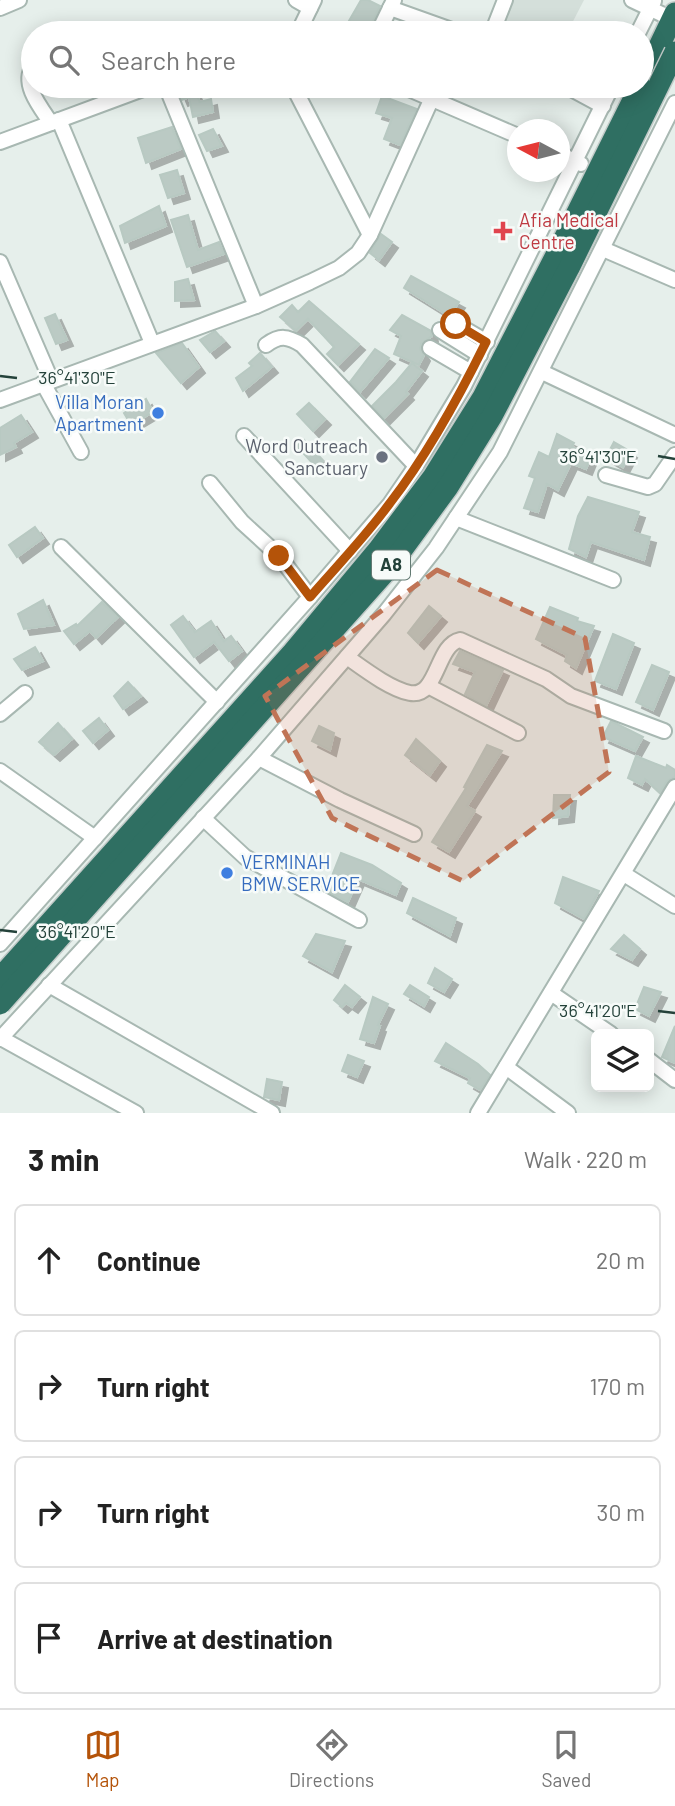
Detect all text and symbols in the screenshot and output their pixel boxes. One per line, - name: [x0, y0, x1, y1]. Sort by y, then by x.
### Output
- search box: [21, 21, 654, 98]
- icon: search: [45, 41, 83, 79]
- text: Search here: [101, 44, 236, 75]
- north arrow: [507, 119, 570, 182]
- place label: Afia Medical Centre: [519, 208, 619, 253]
- marker: Afia Medical Centre: [493, 221, 513, 241]
- route start: [440, 308, 471, 339]
- text: 36°41'30"E: [38, 366, 116, 388]
- place label: Villa Moran Apartment: [55, 390, 144, 435]
- marker: Villa Moran Apartment: [150, 405, 166, 421]
- place label: Word Outreach Sanctuary: [245, 434, 368, 479]
- text: 36°41'30"E: [559, 445, 637, 467]
- marker: Word Outreach Sanctuary: [374, 449, 390, 465]
- route end: [263, 540, 294, 571]
- road number: A8: [372, 550, 410, 580]
- place label: VERMINAH BMW SERVICE: [241, 850, 360, 895]
- marker: VERMINAH BMW SERVICE: [219, 865, 235, 881]
- text: 36°41'20"E: [38, 920, 116, 942]
- text: 36°41'20"E: [559, 999, 637, 1021]
- map controls: [591, 1029, 654, 1092]
- button: layers: [591, 1029, 654, 1092]
- text: 3 min: [28, 1141, 99, 1177]
- text: Walk · 220 m: [524, 1145, 647, 1173]
- icon: ahead: [30, 1241, 68, 1279]
- text: Continue: [97, 1245, 201, 1276]
- text: 20 m: [596, 1246, 645, 1274]
- icon: right: [30, 1367, 68, 1405]
- text: Turn right: [97, 1371, 210, 1402]
- text: 170 m: [589, 1372, 645, 1400]
- icon: right: [30, 1493, 68, 1531]
- text: Turn right: [97, 1497, 210, 1528]
- text: 30 m: [597, 1498, 645, 1526]
- icon: arrive: [30, 1619, 68, 1657]
- text: Arrive at destination: [97, 1623, 333, 1654]
- tab: Map: [84, 1726, 122, 1791]
- tab: Directions: [289, 1726, 374, 1791]
- tab: Saved: [541, 1726, 591, 1791]

